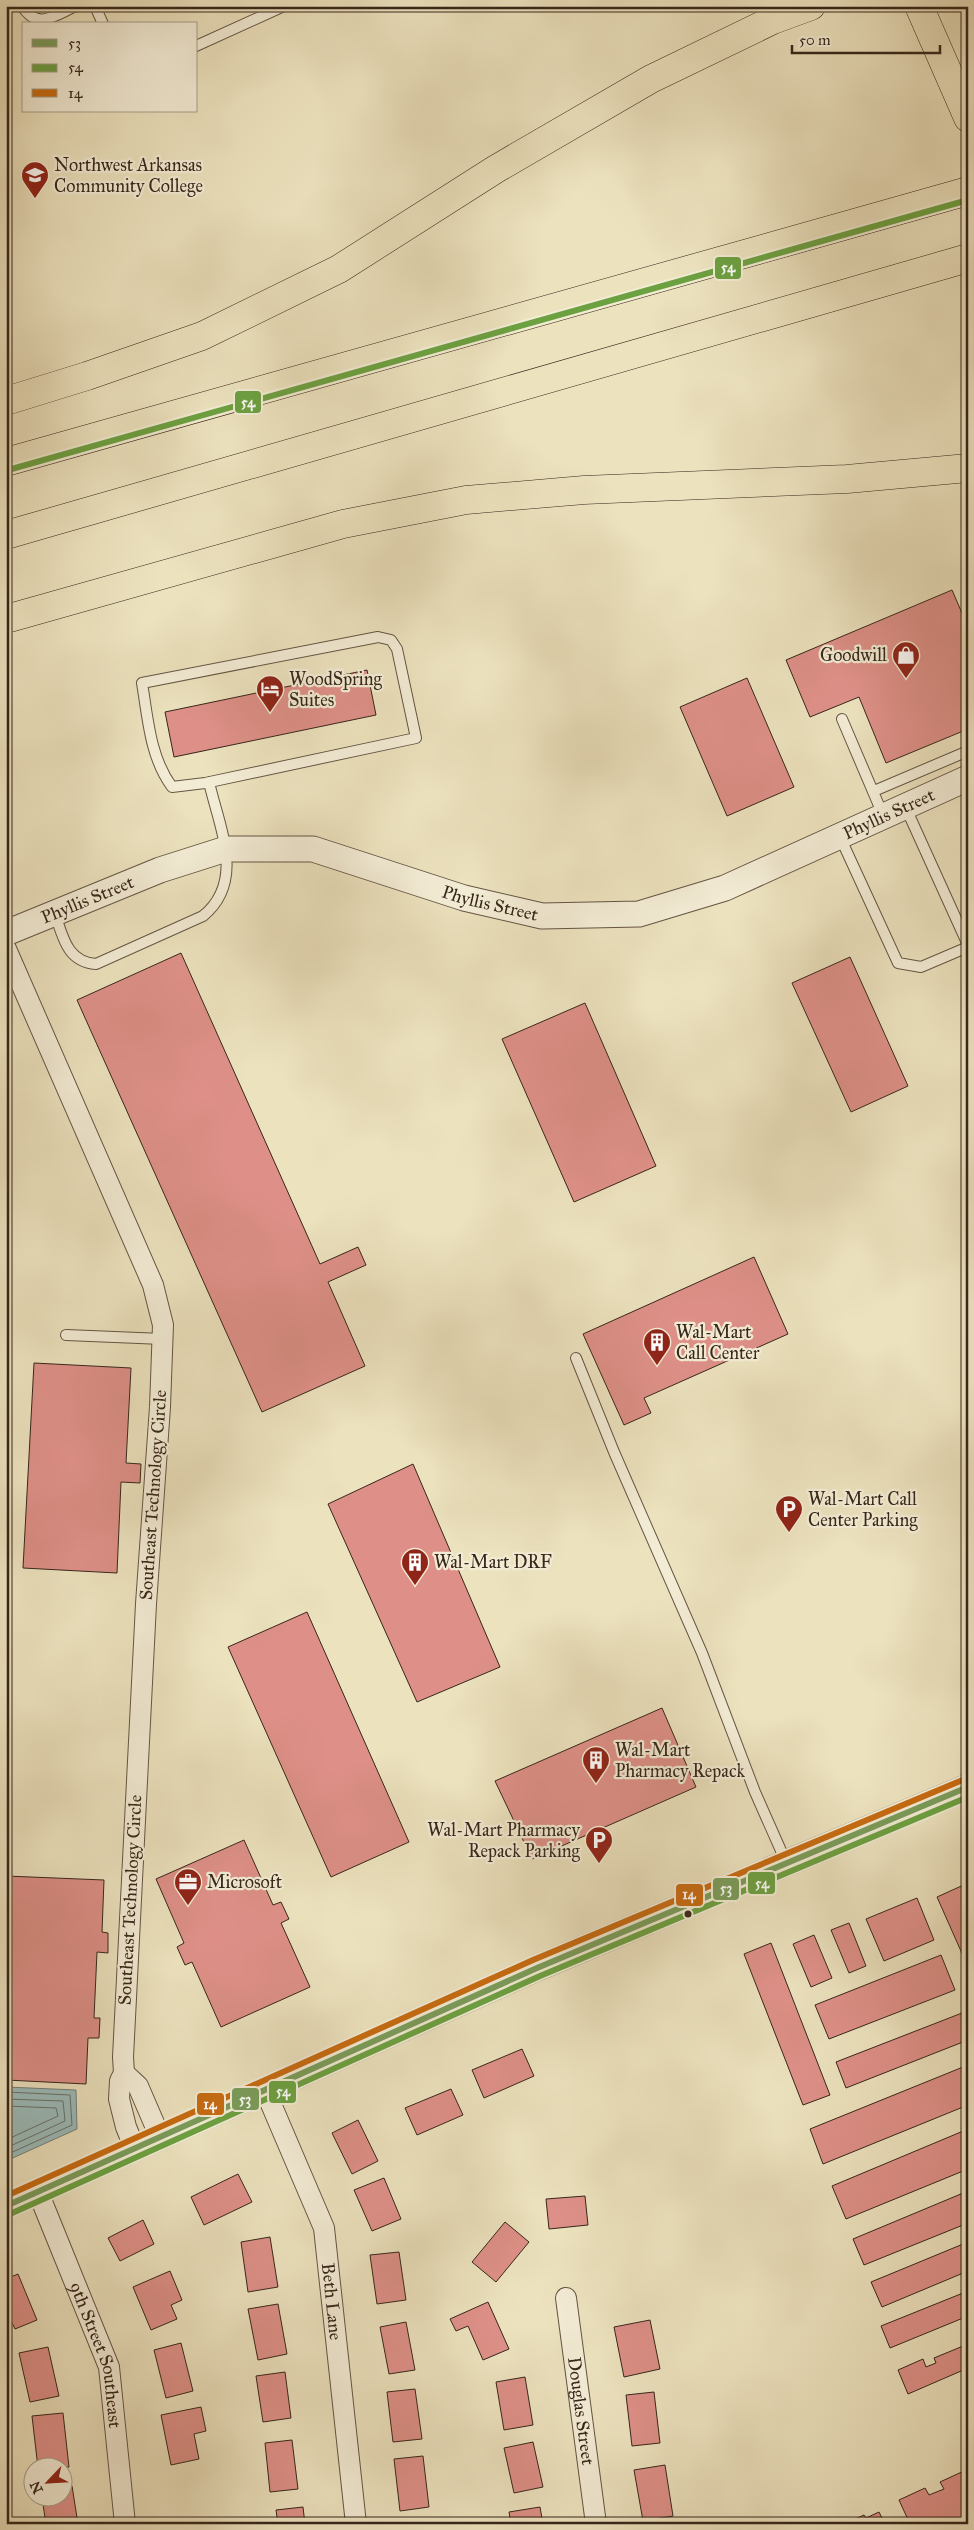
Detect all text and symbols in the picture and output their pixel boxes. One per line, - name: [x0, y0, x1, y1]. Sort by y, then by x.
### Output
- legend: [22, 22, 198, 112]
- scale bar: [792, 22, 939, 54]
- text: 50 m: [799, 31, 831, 49]
- text: 53: [68, 34, 81, 52]
- text: 54: [68, 58, 84, 76]
- text: 14: [68, 84, 83, 102]
- place label: Northwest Arkansas Community College: [54, 154, 203, 198]
- school or university icon: Northwest Arkansas Community College: [20, 160, 50, 199]
- line badge: 54: [714, 256, 742, 280]
- text: 54: [721, 259, 736, 277]
- line badge: 54: [234, 390, 262, 414]
- text: 54: [241, 394, 256, 412]
- shop icon: Goodwill: [891, 640, 921, 679]
- place label: Goodwill: [820, 644, 887, 666]
- place label: WoodSpring Suites: [289, 668, 383, 711]
- hotel icon: WoodSpring Suites: [255, 674, 285, 713]
- street label: Phyllis Street: [839, 783, 939, 844]
- street label: Phyllis Street: [38, 871, 138, 928]
- street label: Phyllis Street: [439, 881, 541, 926]
- place label: Wal-Mart Call Center: [676, 1321, 760, 1364]
- building icon: Wal-Mart Call Center: [642, 1327, 672, 1366]
- street label: Southeast Technology Circle: [135, 1389, 172, 1601]
- place label: Wal-Mart Call Center Parking: [808, 1488, 918, 1532]
- parking icon: Wal-Mart Call Center Parking: [774, 1494, 804, 1533]
- building icon: Wal-Mart DRF: [400, 1547, 430, 1586]
- place label: Wal-Mart DRF: [434, 1551, 552, 1573]
- place label: Wal-Mart Pharmacy Repack: [615, 1739, 746, 1782]
- building icon: Wal-Mart Pharmacy Repack: [581, 1745, 611, 1784]
- street label: Southeast Technology Circle: [114, 1794, 147, 2006]
- place label: Wal-Mart Pharmacy Repack Parking: [427, 1819, 581, 1863]
- parking icon: Wal-Mart Pharmacy Repack Parking: [584, 1825, 614, 1864]
- office icon: Microsoft: [173, 1867, 203, 1906]
- place label: Microsoft: [207, 1871, 283, 1893]
- line badge: 54: [747, 1871, 776, 1895]
- text: 54: [755, 1875, 770, 1893]
- line badge: 53: [712, 1877, 740, 1901]
- text: 53: [720, 1880, 732, 1898]
- line badge: 14: [675, 1883, 704, 1907]
- text: 14: [682, 1886, 697, 1904]
- unlabelled marker: [683, 1909, 693, 1919]
- line badge: 54: [268, 2080, 297, 2104]
- text: 54: [276, 2083, 291, 2101]
- line badge: 53: [231, 2087, 260, 2111]
- text: 53: [239, 2091, 251, 2109]
- line badge: 14: [196, 2092, 225, 2116]
- text: 14: [203, 2096, 218, 2114]
- street label: Beth Lane: [317, 2262, 347, 2341]
- street label: 9th Street Southeast: [65, 2279, 126, 2430]
- street label: Douglas Street: [563, 2355, 599, 2467]
- north arrow: [22, 2458, 72, 2508]
- text: N: [26, 2478, 47, 2496]

